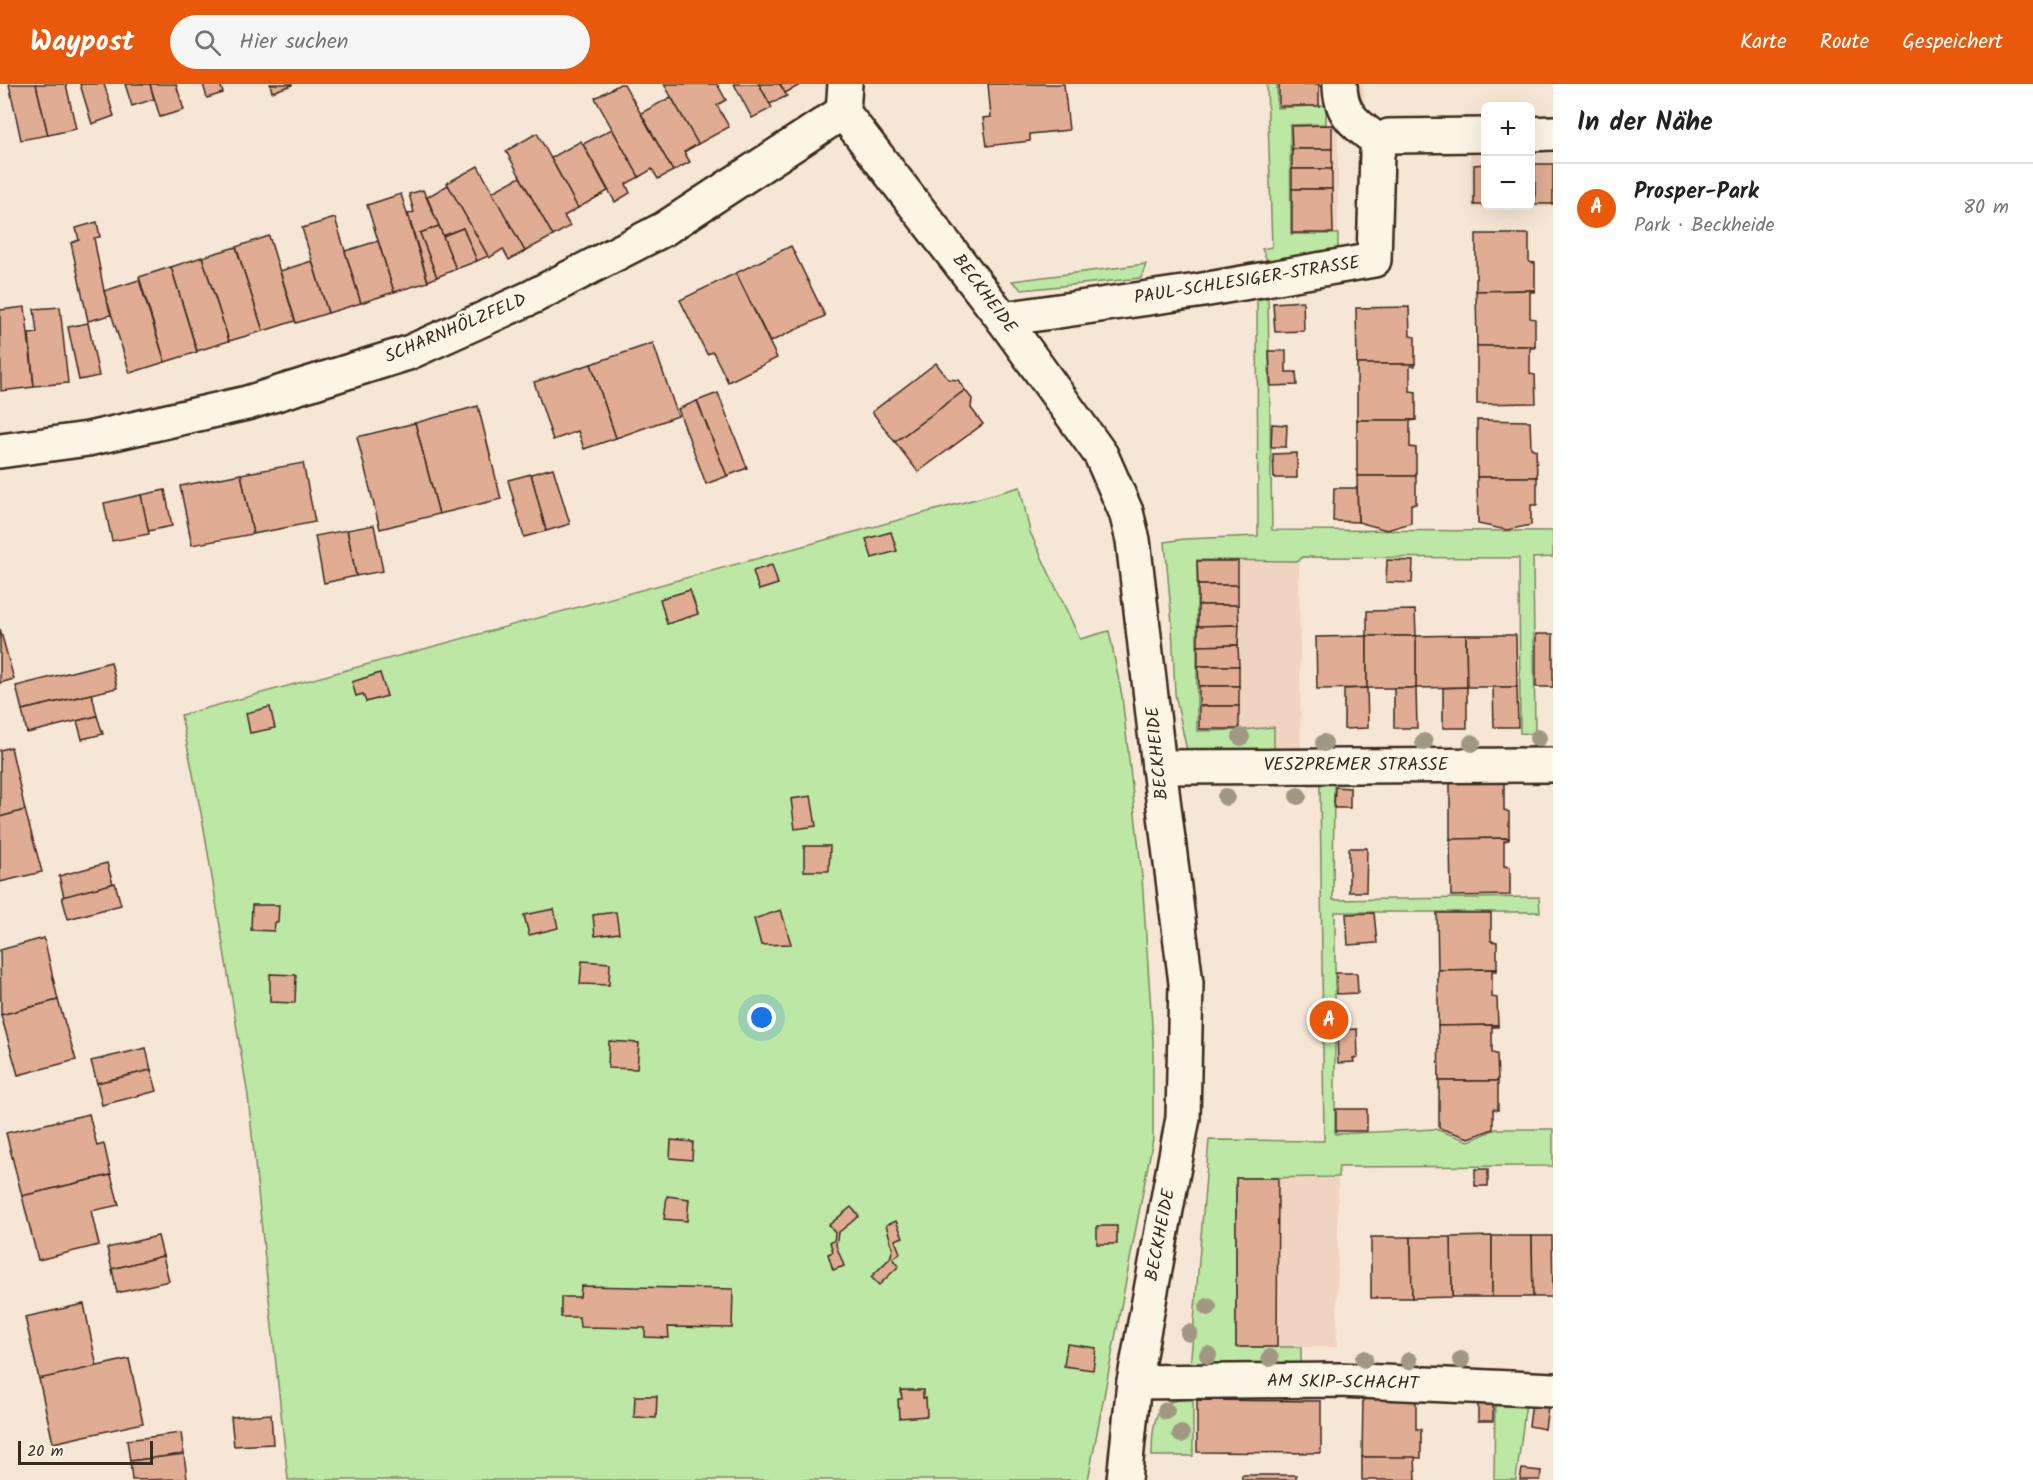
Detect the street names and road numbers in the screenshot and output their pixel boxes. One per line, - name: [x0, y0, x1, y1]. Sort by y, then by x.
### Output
- street label: BECKHEIDE: [944, 248, 1024, 341]
- street label: PAUL-SCHLESIGER-STRASSE: [1132, 249, 1362, 313]
- street label: SCHARNHÖLZFELD: [381, 286, 532, 372]
- street label: BECKHEIDE: [1139, 704, 1177, 801]
- street label: VESZPREMER STRASSE: [1264, 751, 1449, 780]
- street label: BECKHEIDE: [1138, 1186, 1184, 1284]
- street label: AM SKIP-SCHACHT: [1267, 1367, 1421, 1399]

